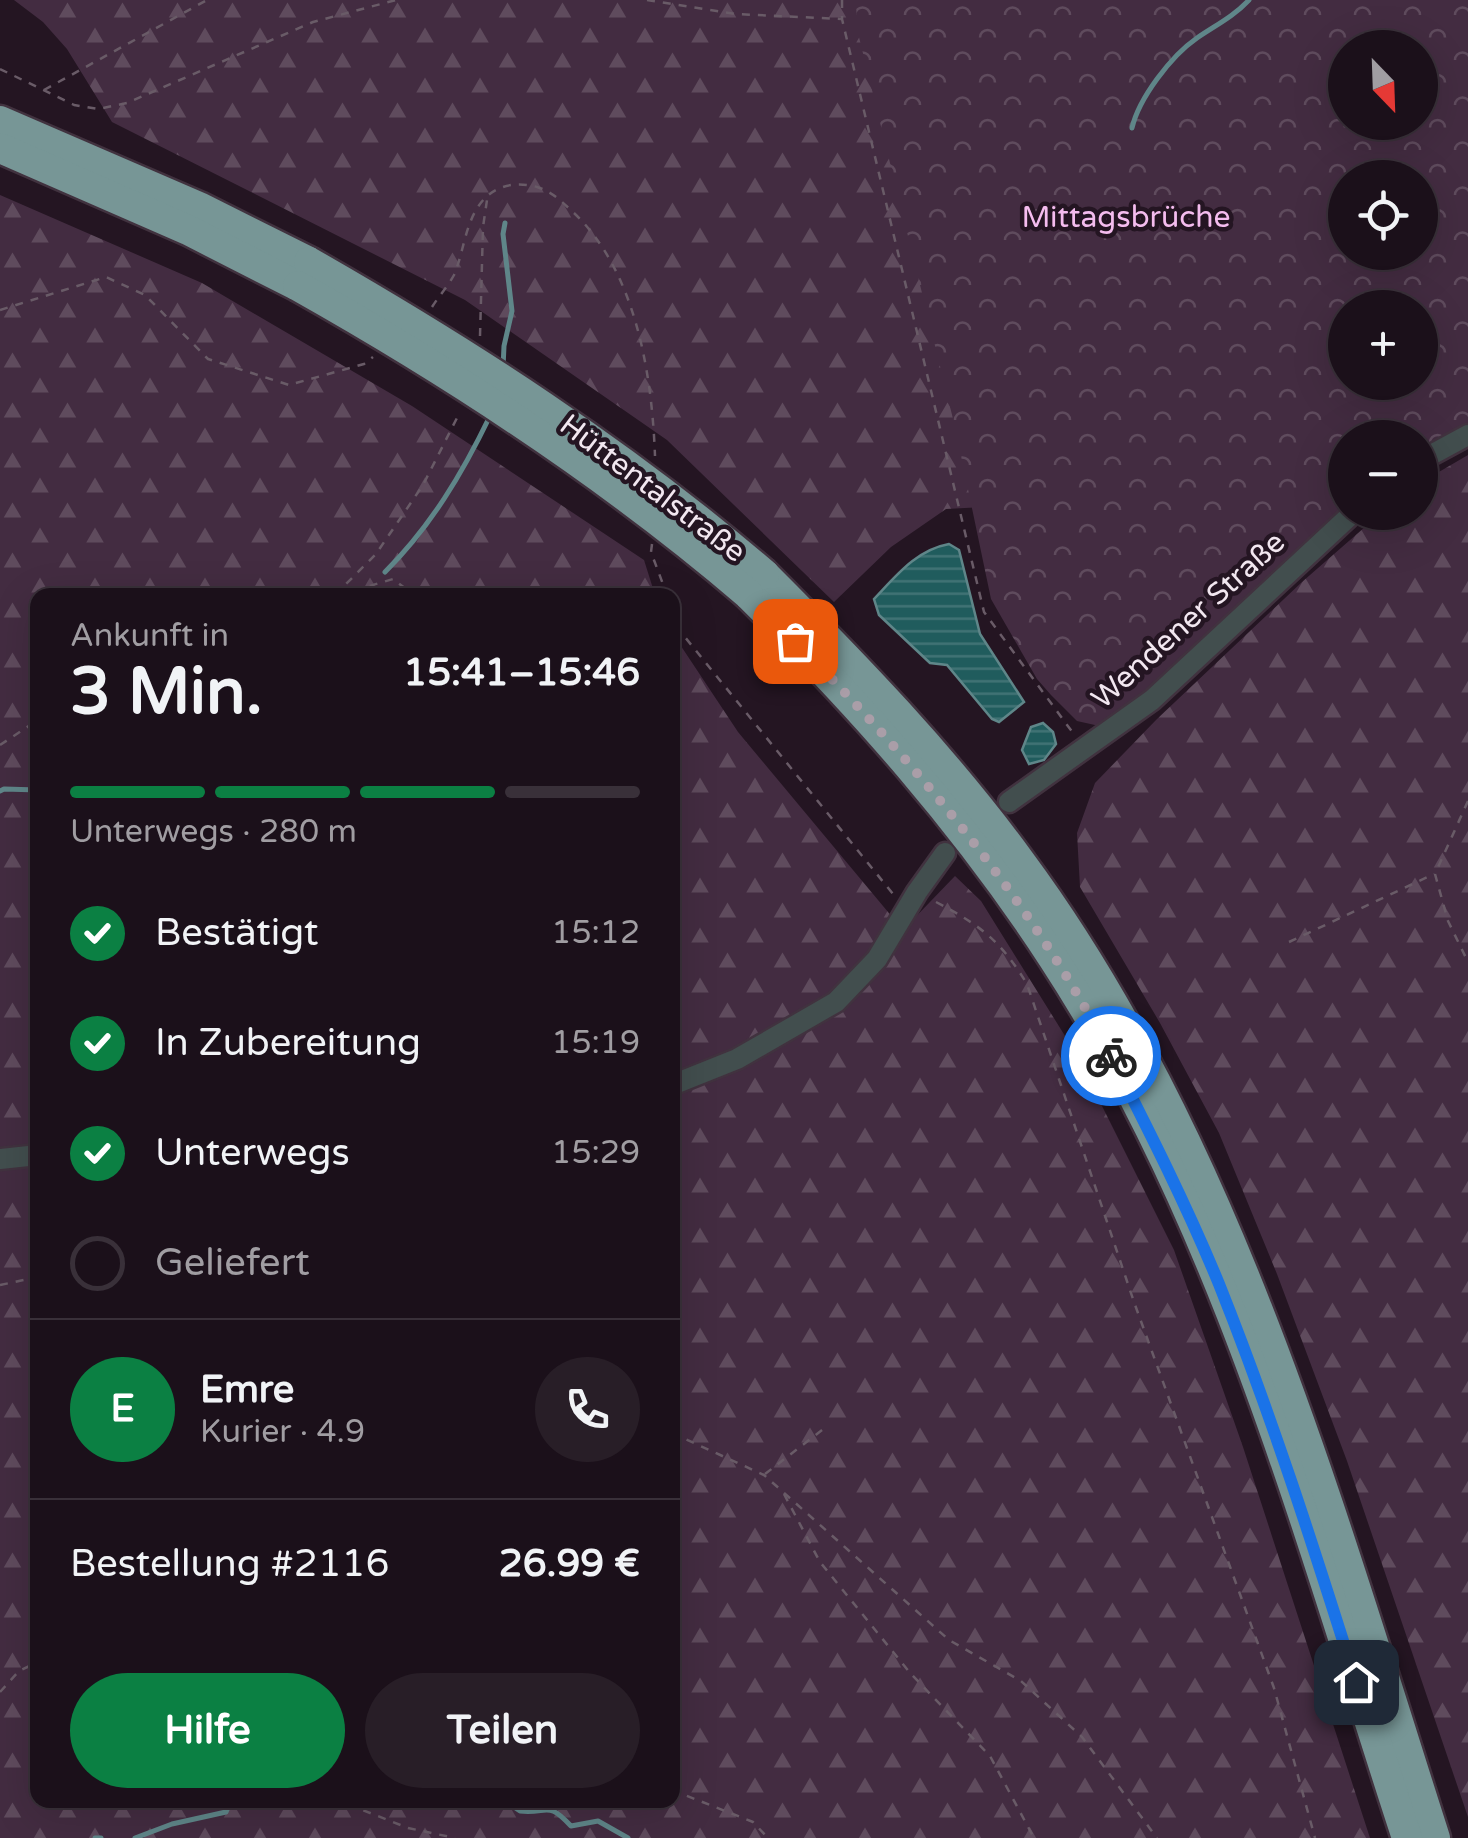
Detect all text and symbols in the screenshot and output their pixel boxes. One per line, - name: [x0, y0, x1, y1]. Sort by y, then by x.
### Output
- north arrow: [1328, 30, 1438, 140]
- map controls: [1328, 30, 1438, 530]
- button: locate: [1328, 160, 1438, 270]
- park label: Mittagsbrüche: [1021, 199, 1231, 236]
- button: +: [1328, 290, 1438, 400]
- street label: Hüttentalstraße: [552, 406, 753, 570]
- button: −: [1328, 420, 1438, 530]
- street label: Wendener Straße: [1084, 524, 1293, 717]
- pin: [753, 599, 838, 684]
- icon: bag: [768, 614, 823, 669]
- text: Ankunft in: [70, 617, 229, 655]
- text: 15:41–15:46: [403, 650, 640, 696]
- text: 3 Min.: [70, 653, 263, 732]
- text: Unterwegs · 280 m: [70, 813, 357, 851]
- icon: check: [70, 906, 125, 961]
- text: Bestätigt: [155, 910, 319, 956]
- text: 15:12: [551, 914, 640, 952]
- courier: [1061, 1006, 1161, 1106]
- icon: check: [70, 1016, 125, 1071]
- text: In Zubereitung: [155, 1020, 421, 1066]
- text: 15:19: [551, 1024, 640, 1062]
- icon: bike: [1084, 1029, 1139, 1084]
- icon: check: [70, 1126, 125, 1181]
- text: Unterwegs: [155, 1130, 350, 1176]
- text: 15:29: [551, 1134, 640, 1172]
- text: Geliefert: [155, 1240, 310, 1286]
- button: phone: [535, 1357, 640, 1462]
- text: Emre: [200, 1367, 294, 1413]
- text: E: [110, 1386, 135, 1432]
- text: Kurier · 4.9: [200, 1413, 365, 1451]
- text: Bestellung #2116: [70, 1541, 389, 1587]
- text: 26.99 €: [499, 1541, 640, 1587]
- pin: [1314, 1640, 1399, 1725]
- icon: home: [1329, 1655, 1384, 1710]
- button: Hilfe: [70, 1673, 345, 1788]
- button: Teilen: [365, 1673, 640, 1788]

